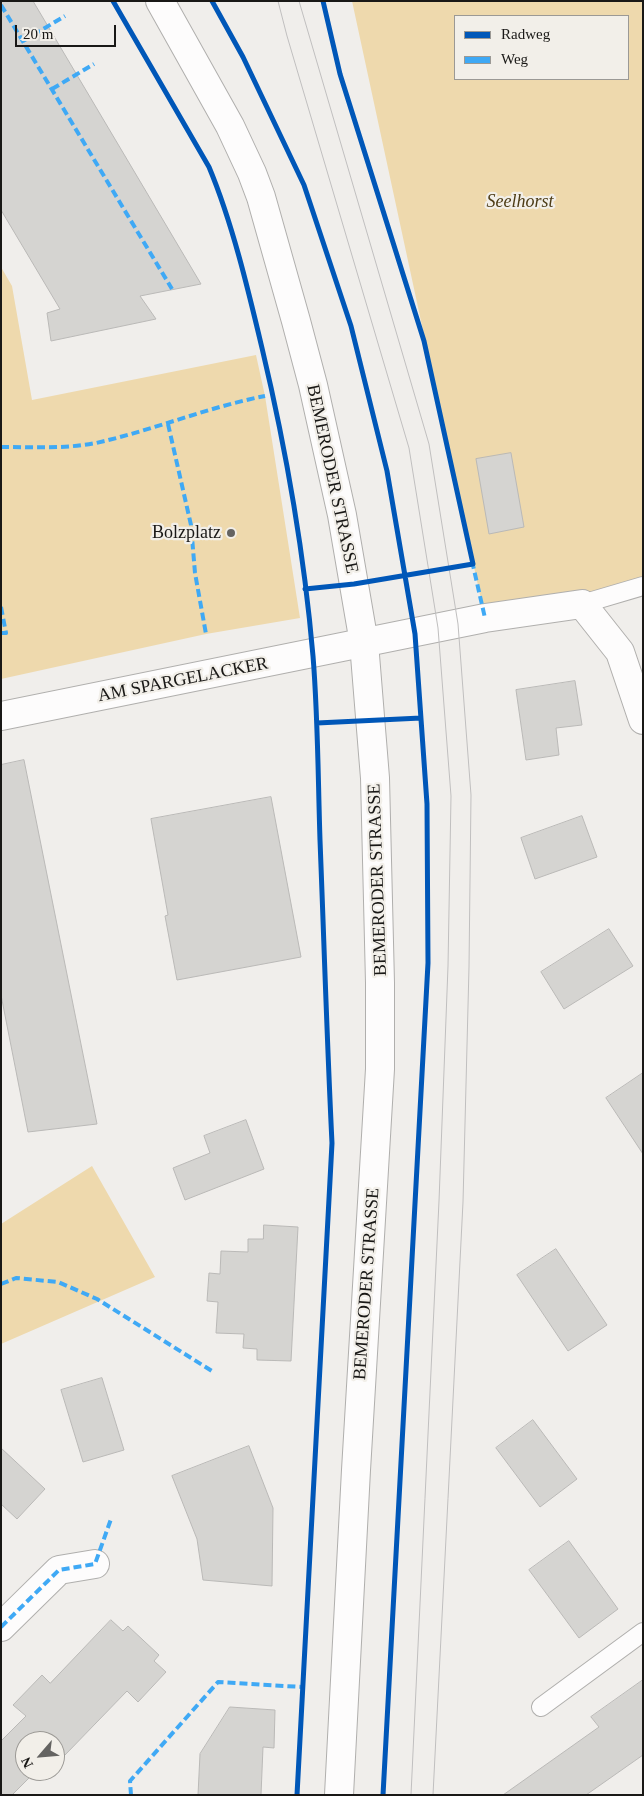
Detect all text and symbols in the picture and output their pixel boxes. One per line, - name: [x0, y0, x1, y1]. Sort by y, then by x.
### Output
- scale bar: [18, 15, 119, 47]
- legend: [454, 15, 629, 80]
- text: 20 m: [23, 26, 53, 42]
- text: Radweg: [501, 26, 550, 42]
- text: Weg: [501, 51, 528, 67]
- park label: Seelhorst: [487, 191, 553, 213]
- street label: BEMERODER STRASSE: [301, 383, 363, 575]
- place label: Bolzplatz: [152, 522, 221, 544]
- marker: Bolzplatz: [225, 527, 237, 539]
- street label: AM SPARGELACKER: [96, 653, 270, 707]
- street label: BEMERODER STRASSE: [364, 783, 392, 977]
- street label: BEMERODER STRASSE: [350, 1187, 384, 1381]
- north arrow: [15, 1731, 65, 1781]
- text: N: [18, 1755, 36, 1770]

